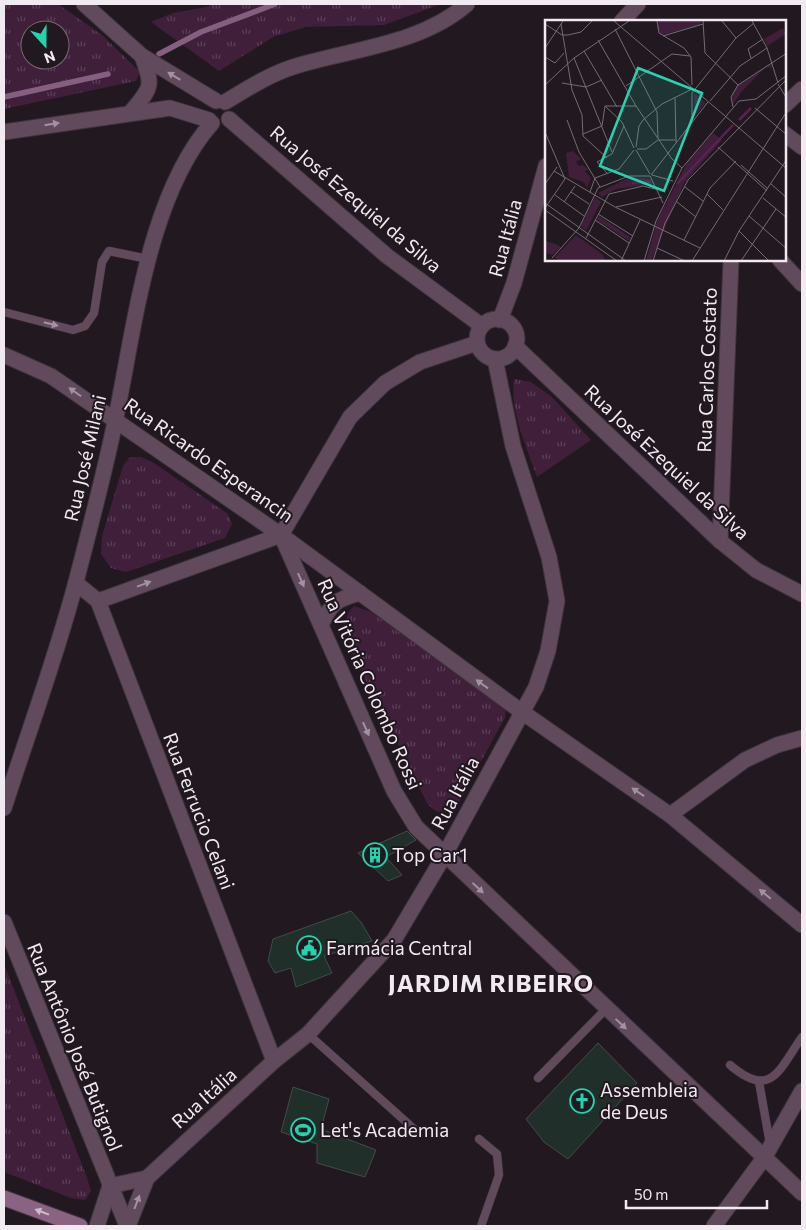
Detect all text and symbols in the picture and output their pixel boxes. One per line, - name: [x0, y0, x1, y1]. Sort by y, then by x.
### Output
- north arrow: [20, 20, 70, 70]
- inset map: [545, 20, 786, 261]
- text: N: [42, 48, 58, 67]
- one-way arrow: [168, 71, 181, 80]
- one-way arrow: [44, 120, 60, 128]
- street label: Rua José Ezequiel da Silva: [266, 120, 447, 277]
- street label: Rua Itália: [483, 197, 526, 279]
- street label: Rua Carlos Costato: [692, 287, 721, 453]
- one-way arrow: [44, 320, 59, 328]
- street label: Rua José Ezequiel da Silva: [580, 379, 754, 544]
- one-way arrow: [68, 387, 82, 397]
- street label: Rua José Milani: [59, 392, 110, 524]
- street label: Rua Ricardo Esperancin: [120, 392, 298, 527]
- one-way arrow: [297, 573, 305, 587]
- street label: Rua Vitória Colombo Rossi: [313, 575, 427, 793]
- one-way arrow: [137, 580, 152, 588]
- one-way arrow: [476, 679, 489, 689]
- one-way arrow: [363, 722, 371, 736]
- street label: Rua Ferrucio Celani: [159, 729, 240, 892]
- street label: Rua Itália: [426, 752, 483, 833]
- one-way arrow: [631, 787, 645, 797]
- building icon: Top Car1: [362, 842, 388, 868]
- place label: Top Car1: [392, 843, 468, 866]
- one-way arrow: [472, 882, 484, 894]
- one-way arrow: [759, 888, 772, 899]
- public building icon: Farmácia Central: [296, 935, 322, 961]
- place label: Farmácia Central: [326, 936, 472, 959]
- street label: Rua Antônio José Butignol: [23, 939, 128, 1154]
- district label: JARDIM RIBEIRO: [388, 968, 594, 997]
- one-way arrow: [615, 1018, 627, 1030]
- street label: Rua Itália: [166, 1063, 241, 1133]
- place label: Assembleia de Deus: [600, 1078, 698, 1123]
- church icon: Assembleia de Deus: [569, 1088, 595, 1114]
- sports icon: Let's Academia: [290, 1117, 316, 1143]
- place label: Let's Academia: [320, 1118, 449, 1141]
- scale bar: [626, 1178, 767, 1210]
- text: 50 m: [634, 1185, 668, 1203]
- one-way arrow: [134, 1195, 142, 1209]
- one-way arrow: [34, 1208, 49, 1216]

